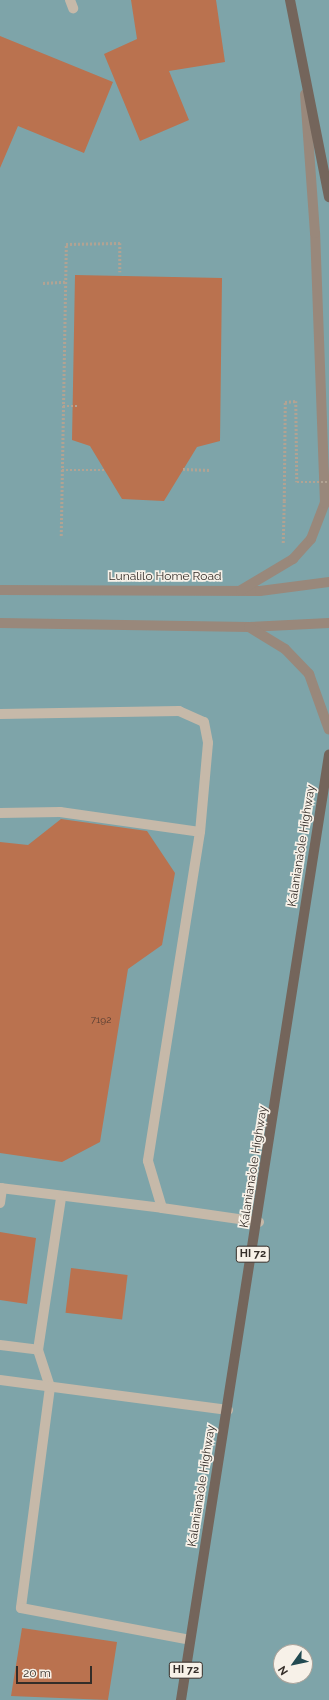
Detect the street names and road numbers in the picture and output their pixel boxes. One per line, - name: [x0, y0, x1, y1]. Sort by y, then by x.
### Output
- street label: Lunalilo Home Road: [109, 570, 221, 584]
- street label: Kalaniana’ole Highway: [285, 784, 319, 908]
- street label: Kalaniana’ole Highway: [237, 1105, 271, 1229]
- road number: HI 72: [235, 1245, 271, 1263]
- street label: Kalaniana’ole Highway: [185, 1424, 219, 1548]
- road number: HI 72: [168, 1661, 204, 1679]

